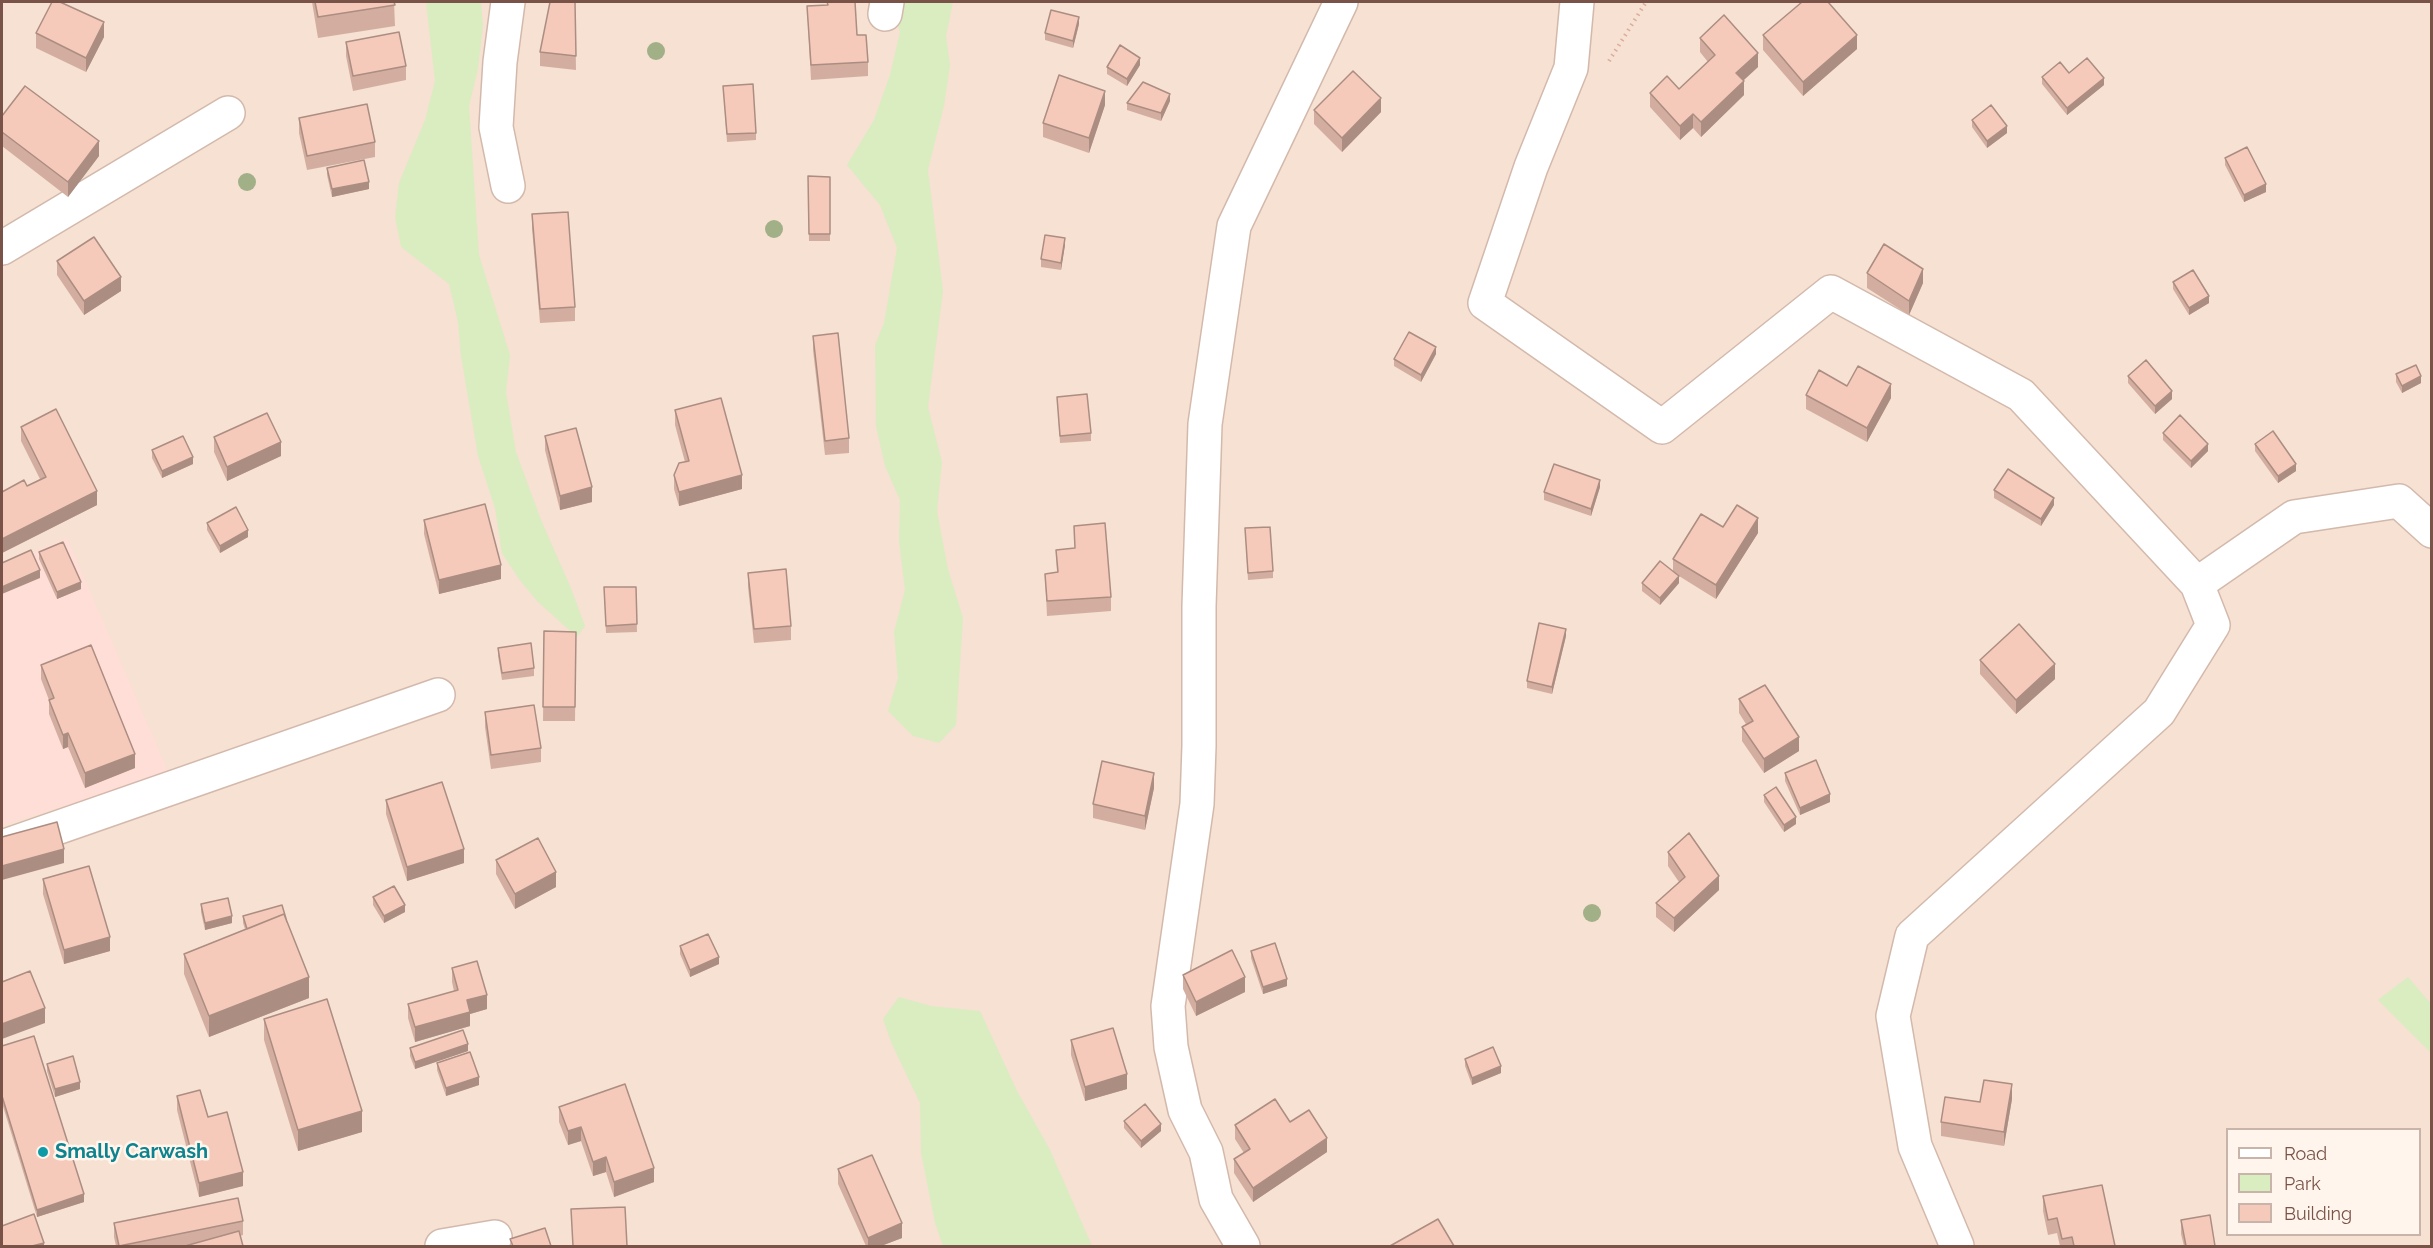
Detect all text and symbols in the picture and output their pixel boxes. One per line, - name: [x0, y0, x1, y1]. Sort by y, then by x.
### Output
- legend: [2226, 1128, 2421, 1236]
- place label: Smally Carwash: [55, 1140, 208, 1164]
- text: Road: [2284, 1143, 2327, 1164]
- marker: Smally Carwash: [36, 1145, 50, 1159]
- text: Park: [2284, 1173, 2321, 1194]
- text: Building: [2284, 1203, 2352, 1224]

